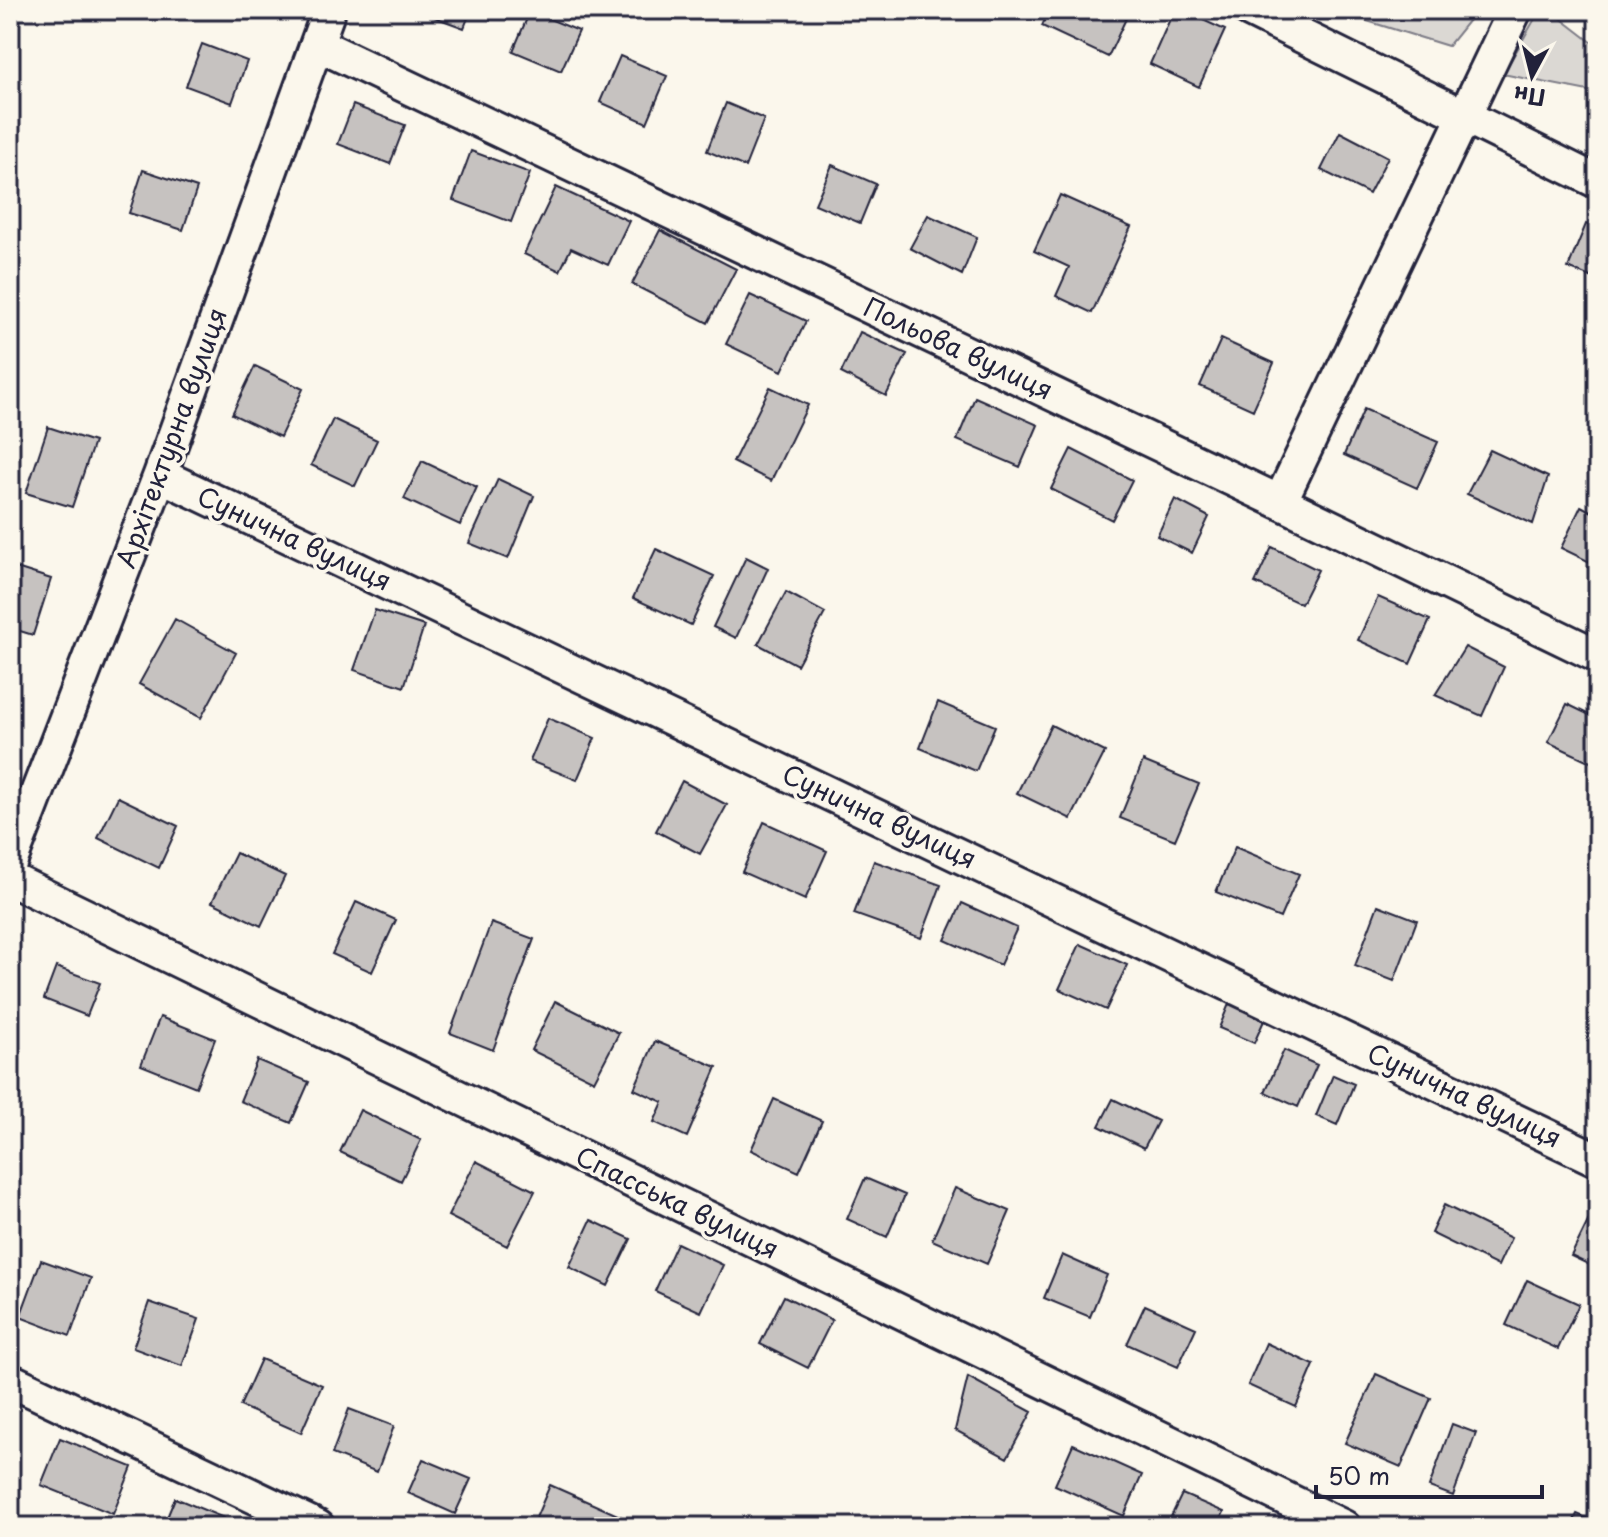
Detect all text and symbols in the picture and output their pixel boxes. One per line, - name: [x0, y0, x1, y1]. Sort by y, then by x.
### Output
- north arrow: [1492, 36, 1572, 116]
- text: Пн: [1512, 79, 1547, 116]
- street label: Польова вулиця: [858, 287, 1060, 409]
- street label: Архітектурна вулиця: [105, 302, 236, 573]
- street label: Сунична вулиця: [191, 476, 398, 600]
- street label: Сунична вулиця: [776, 754, 983, 878]
- street label: Сунична вулиця: [1361, 1033, 1568, 1157]
- street label: Спасська вулиця: [570, 1136, 786, 1268]
- scale bar: [1316, 1449, 1542, 1499]
- text: 50 m: [1328, 1457, 1390, 1493]

